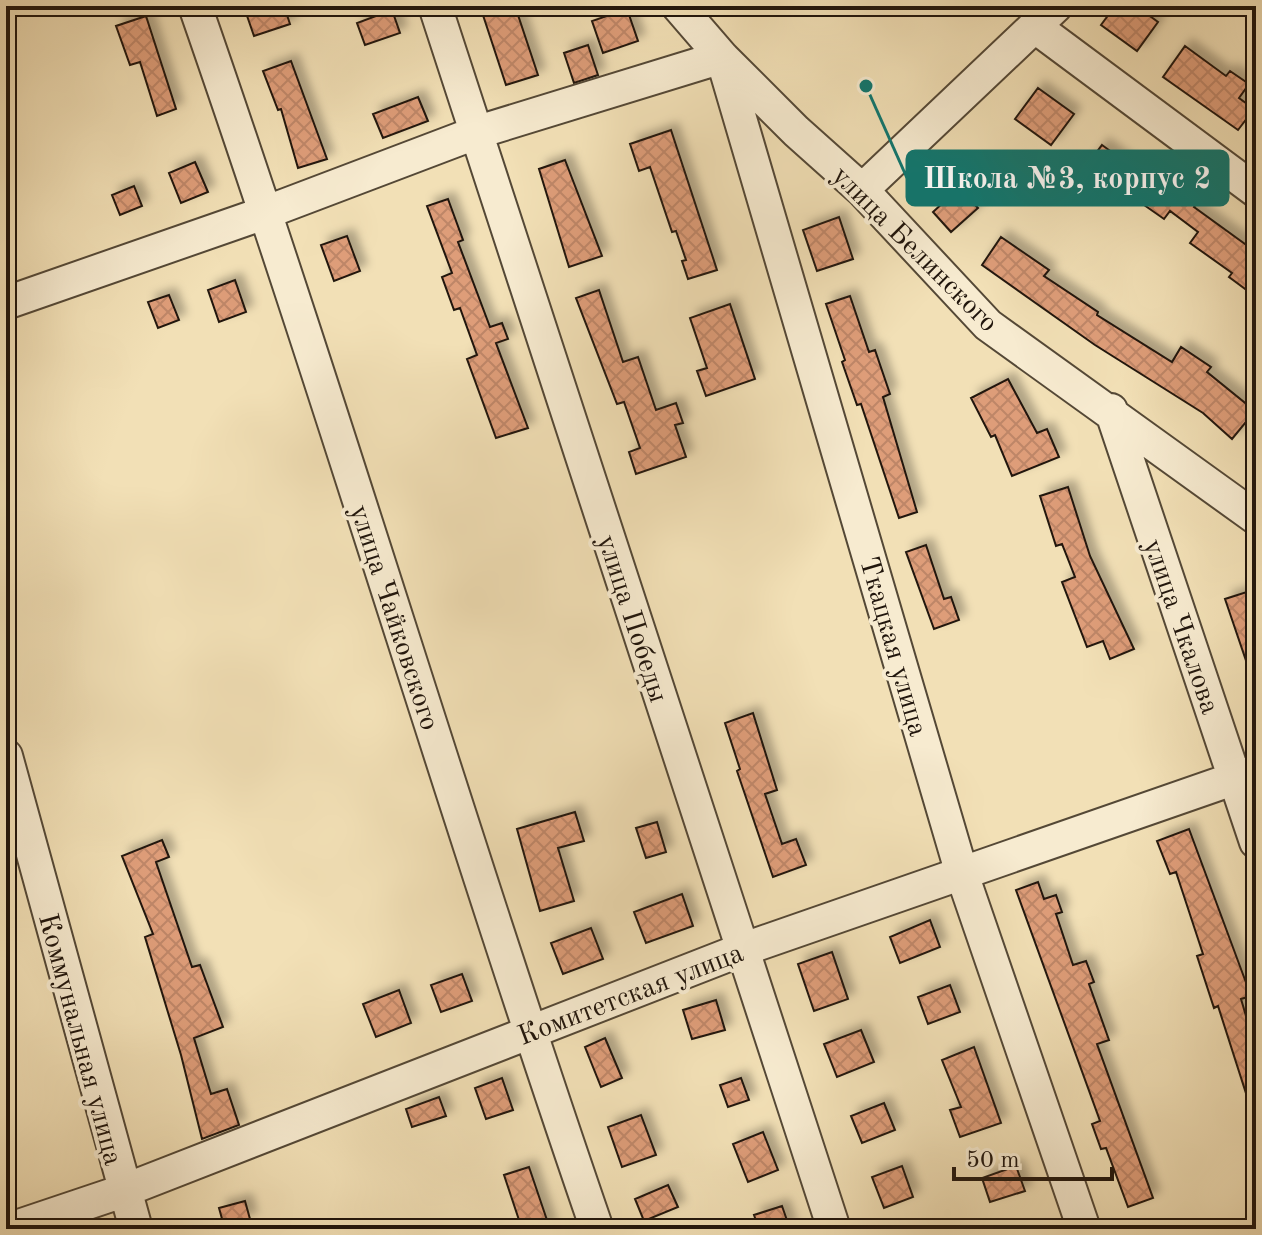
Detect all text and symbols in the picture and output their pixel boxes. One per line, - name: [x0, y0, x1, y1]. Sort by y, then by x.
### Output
- callout: Школа №3, корпус 2: [907, 151, 1228, 205]
- street label: улица Белинского: [826, 162, 1002, 338]
- text: Школа №3, корпус 2: [923, 165, 1211, 195]
- street label: улица Чайковского: [344, 502, 443, 734]
- street label: улица Победы: [591, 532, 671, 706]
- street label: улица Чкалова: [1137, 536, 1223, 718]
- street label: Ткацкая улица: [853, 554, 931, 740]
- street label: Коммунальная улица: [32, 911, 126, 1169]
- street label: Комитетская улица: [515, 940, 748, 1052]
- scale bar: [954, 1131, 1112, 1181]
- text: 50 m: [966, 1149, 1020, 1173]

